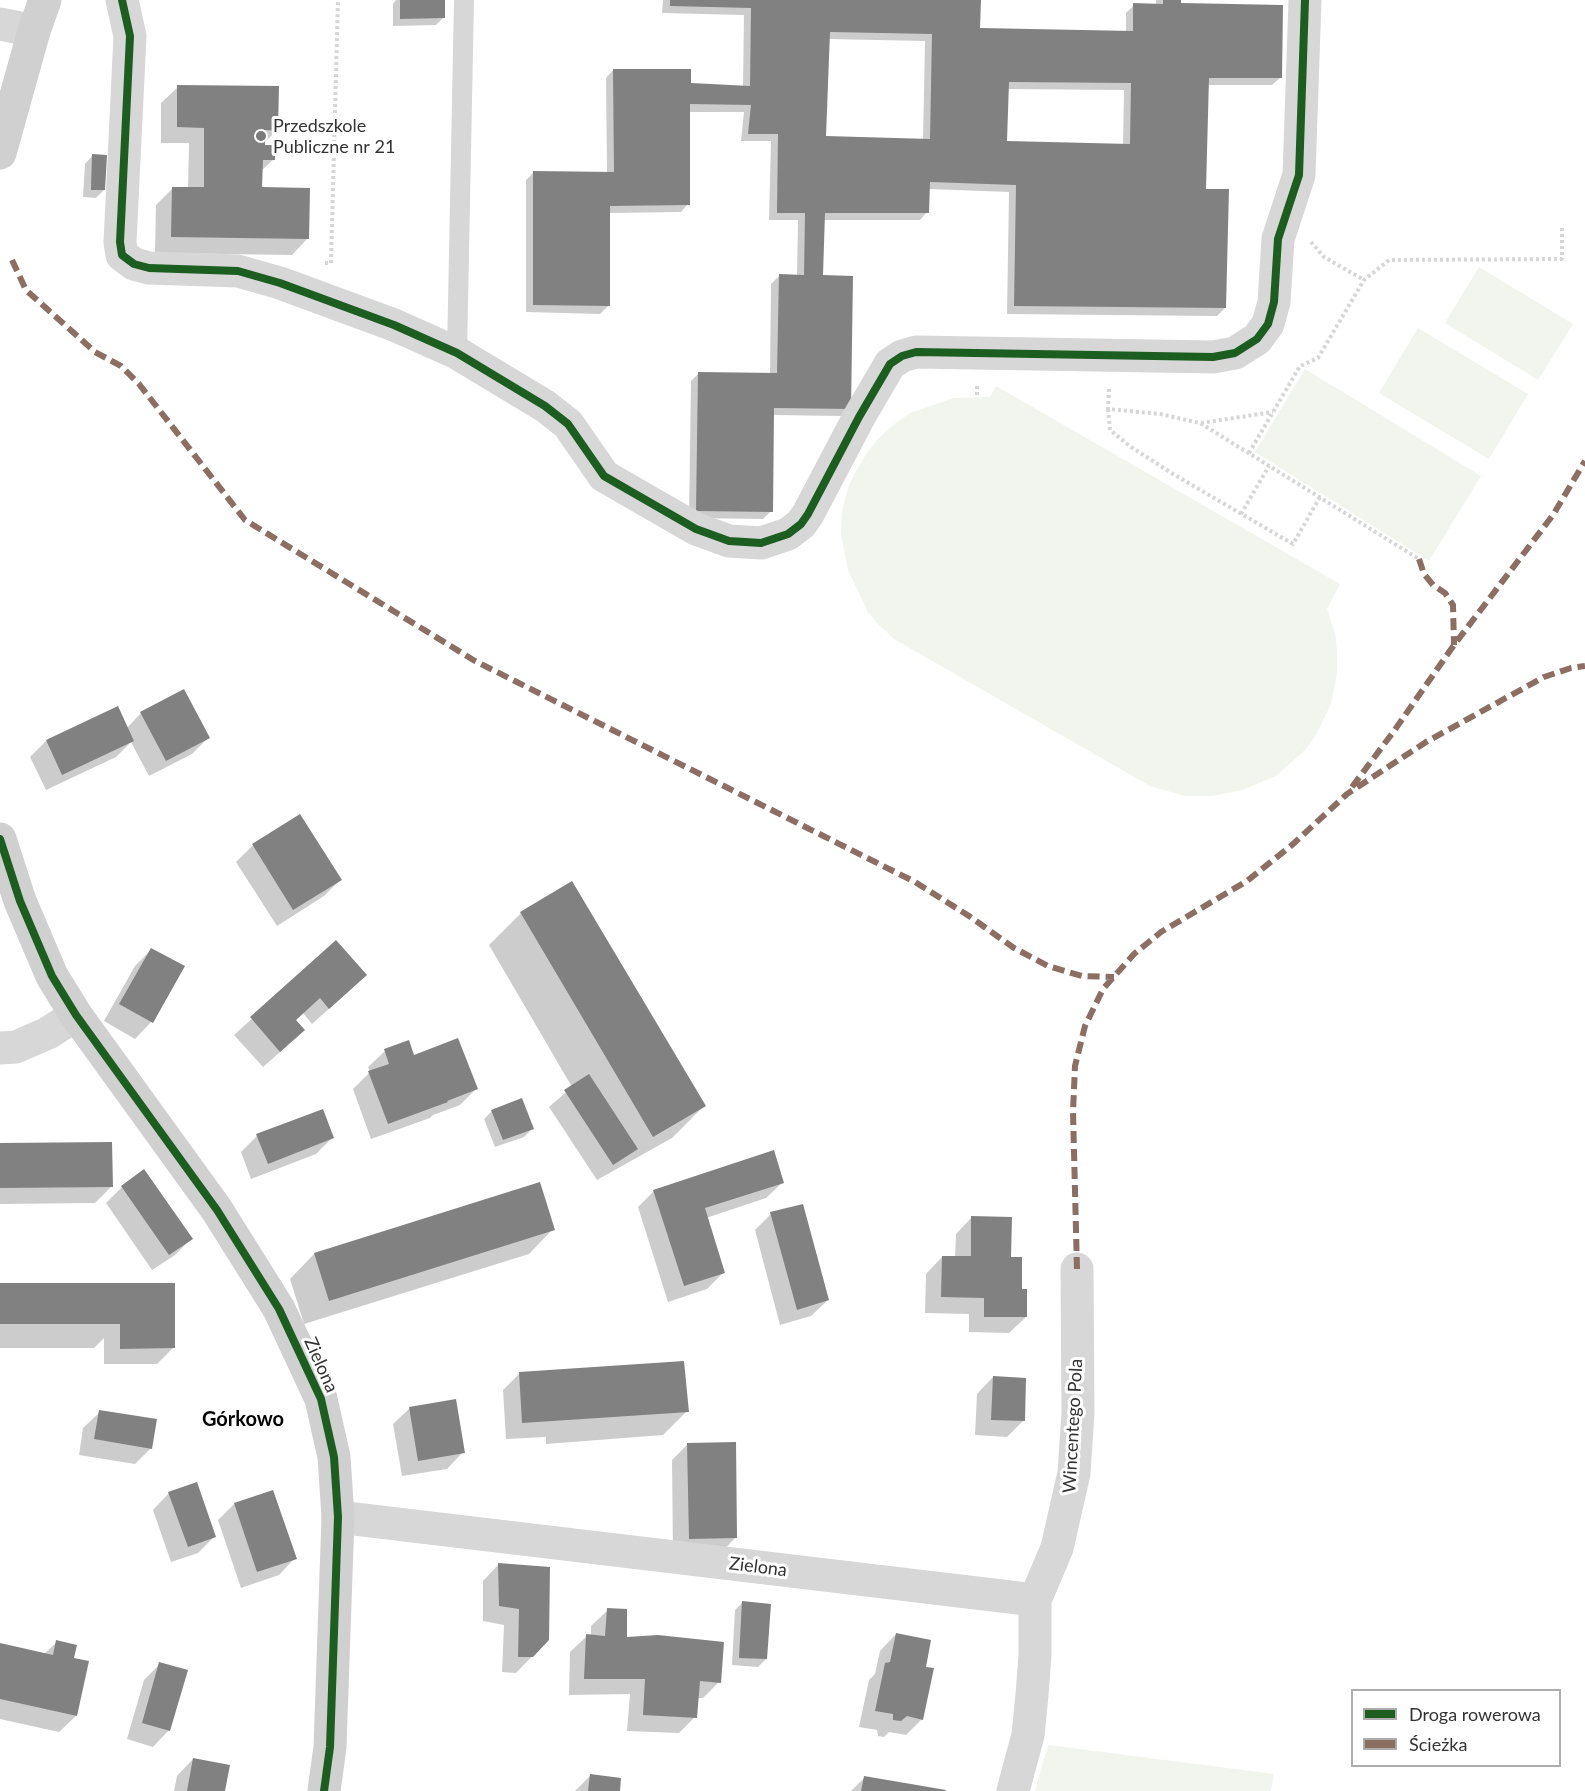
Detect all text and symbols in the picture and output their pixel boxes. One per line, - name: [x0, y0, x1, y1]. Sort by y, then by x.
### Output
- place label: Przedszkole Publiczne nr 21: [273, 115, 395, 158]
- marker: Przedszkole Publiczne nr 21: [254, 129, 268, 143]
- street label: Zielona: [299, 1334, 343, 1396]
- street label: Wincentego Pola: [1059, 1358, 1087, 1494]
- district label: Górkowo: [202, 1408, 284, 1432]
- street label: Zielona: [728, 1553, 788, 1581]
- legend: [1351, 1689, 1561, 1767]
- text: Droga rowerowa: [1409, 1703, 1541, 1725]
- text: Ścieżka: [1409, 1733, 1467, 1755]

